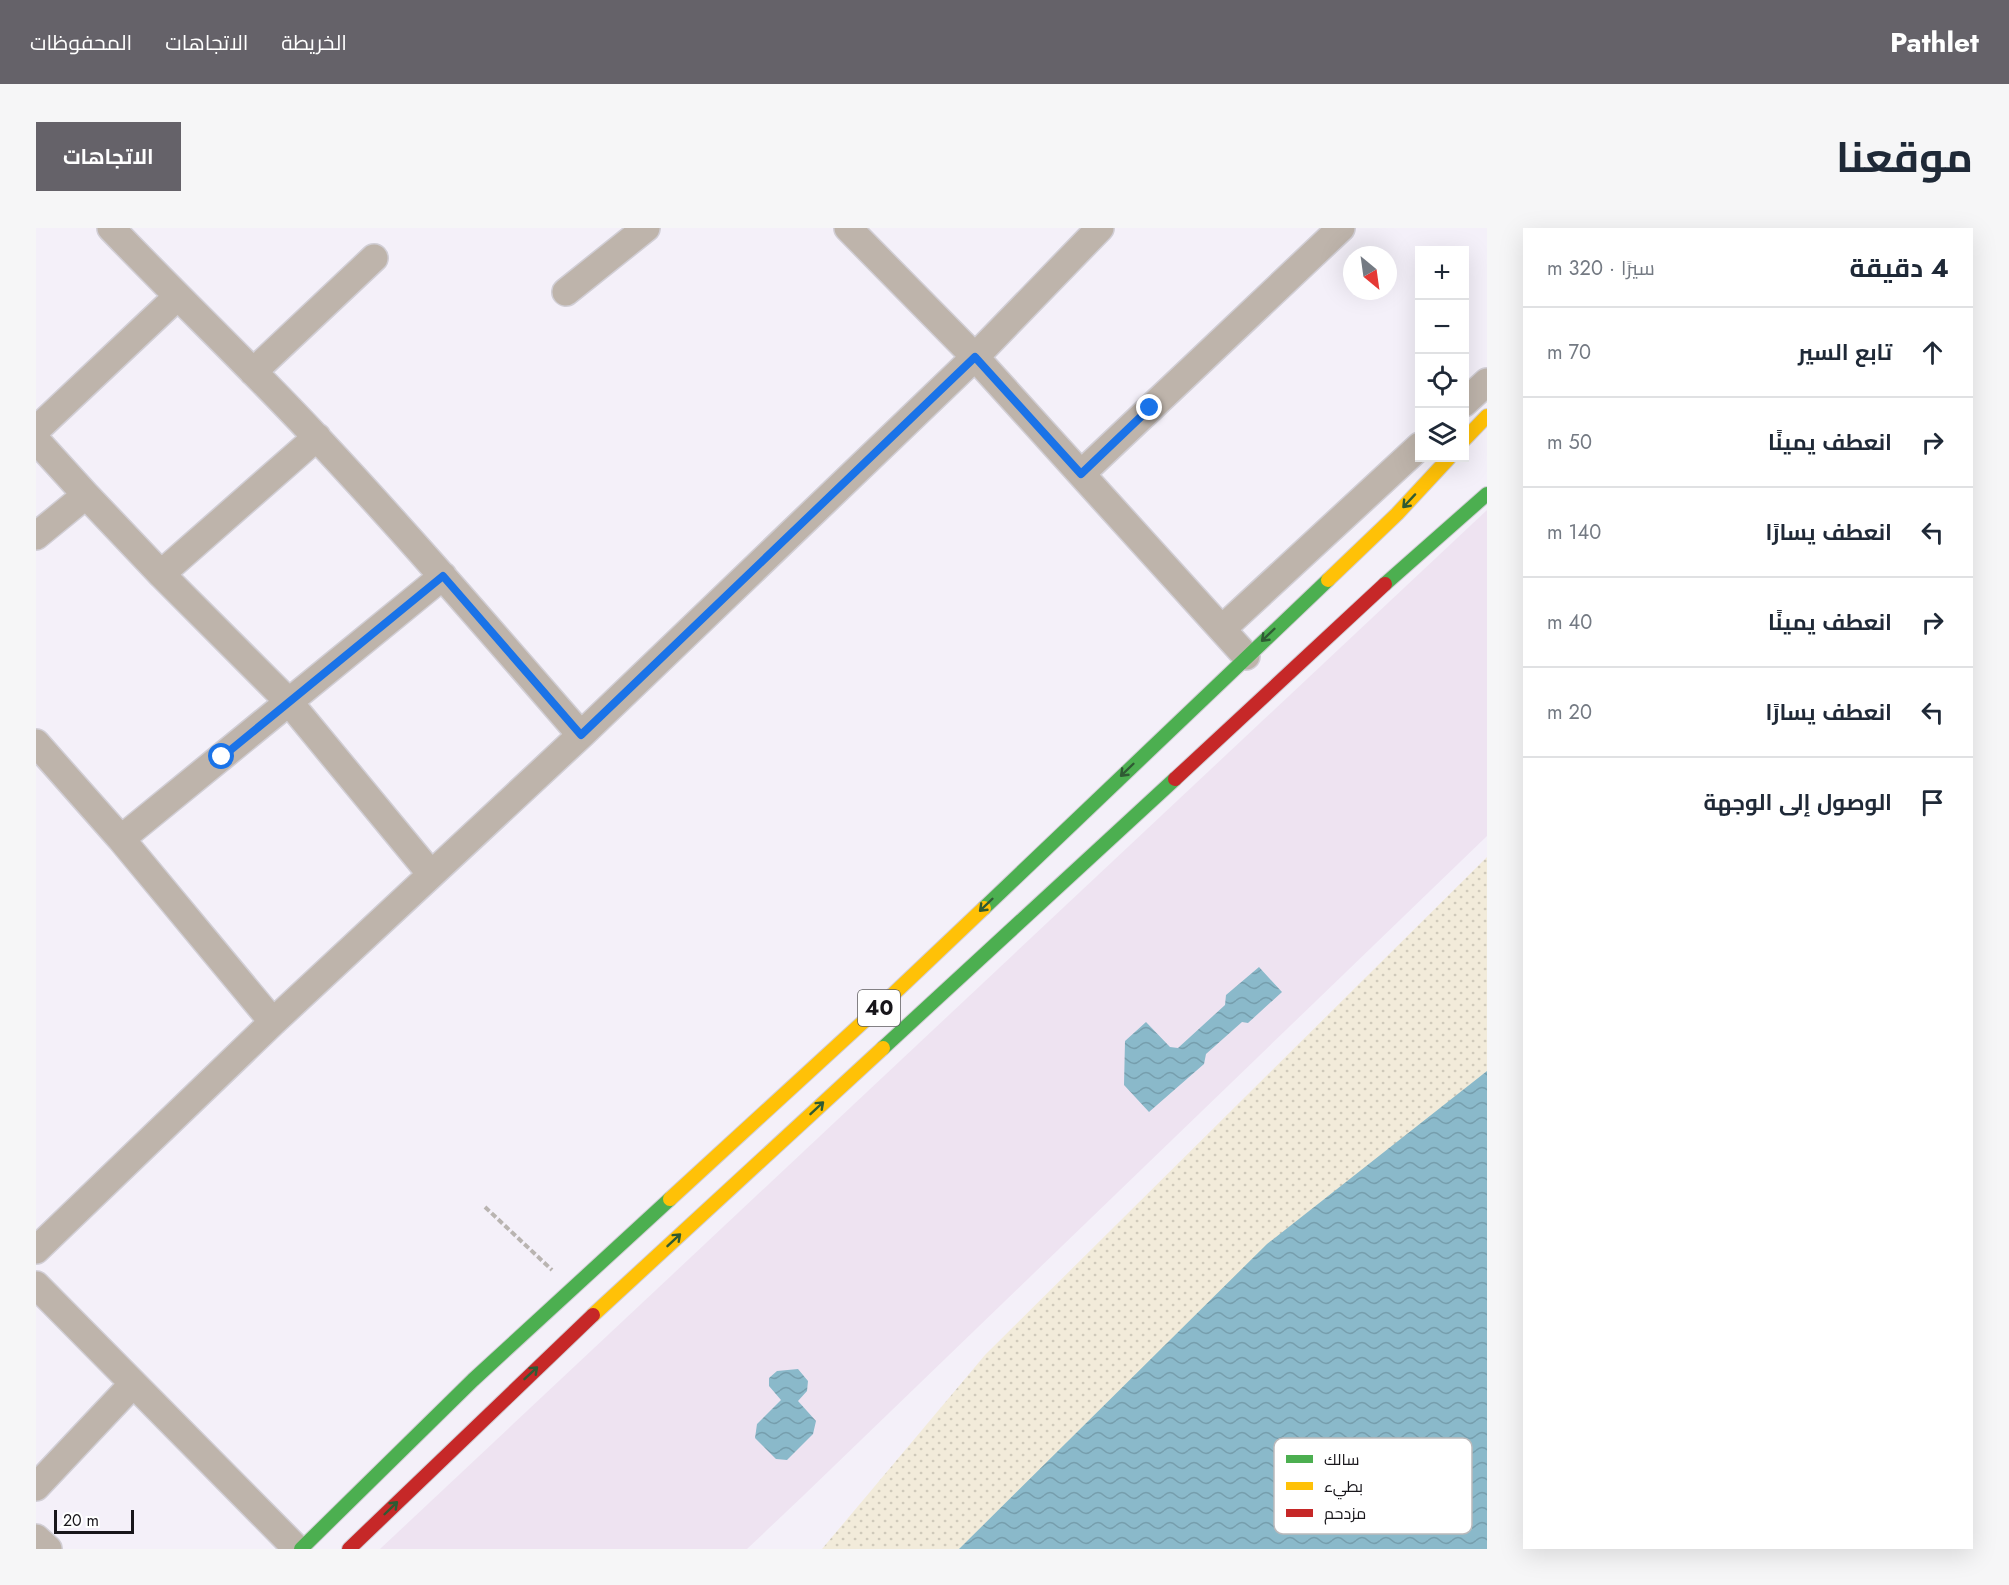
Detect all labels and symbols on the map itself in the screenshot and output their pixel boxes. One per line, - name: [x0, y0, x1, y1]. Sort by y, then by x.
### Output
- north arrow: [1343, 246, 1397, 300]
- route end: [1136, 394, 1162, 420]
- one-way arrow: [1402, 493, 1416, 508]
- one-way arrow: [1261, 628, 1276, 642]
- route start: [208, 743, 234, 769]
- one-way arrow: [1120, 763, 1135, 777]
- one-way arrow: [979, 898, 994, 912]
- road number: 40: [858, 990, 900, 1026]
- one-way arrow: [810, 1101, 825, 1115]
- one-way arrow: [666, 1233, 681, 1247]
- one-way arrow: [523, 1366, 538, 1380]
- legend: [1274, 1438, 1472, 1534]
- text: سالك: [1324, 1448, 1359, 1471]
- text: بطيء: [1324, 1475, 1363, 1500]
- one-way arrow: [383, 1501, 398, 1516]
- text: مزدحم: [1324, 1502, 1366, 1525]
- scale bar: [54, 1507, 134, 1534]

